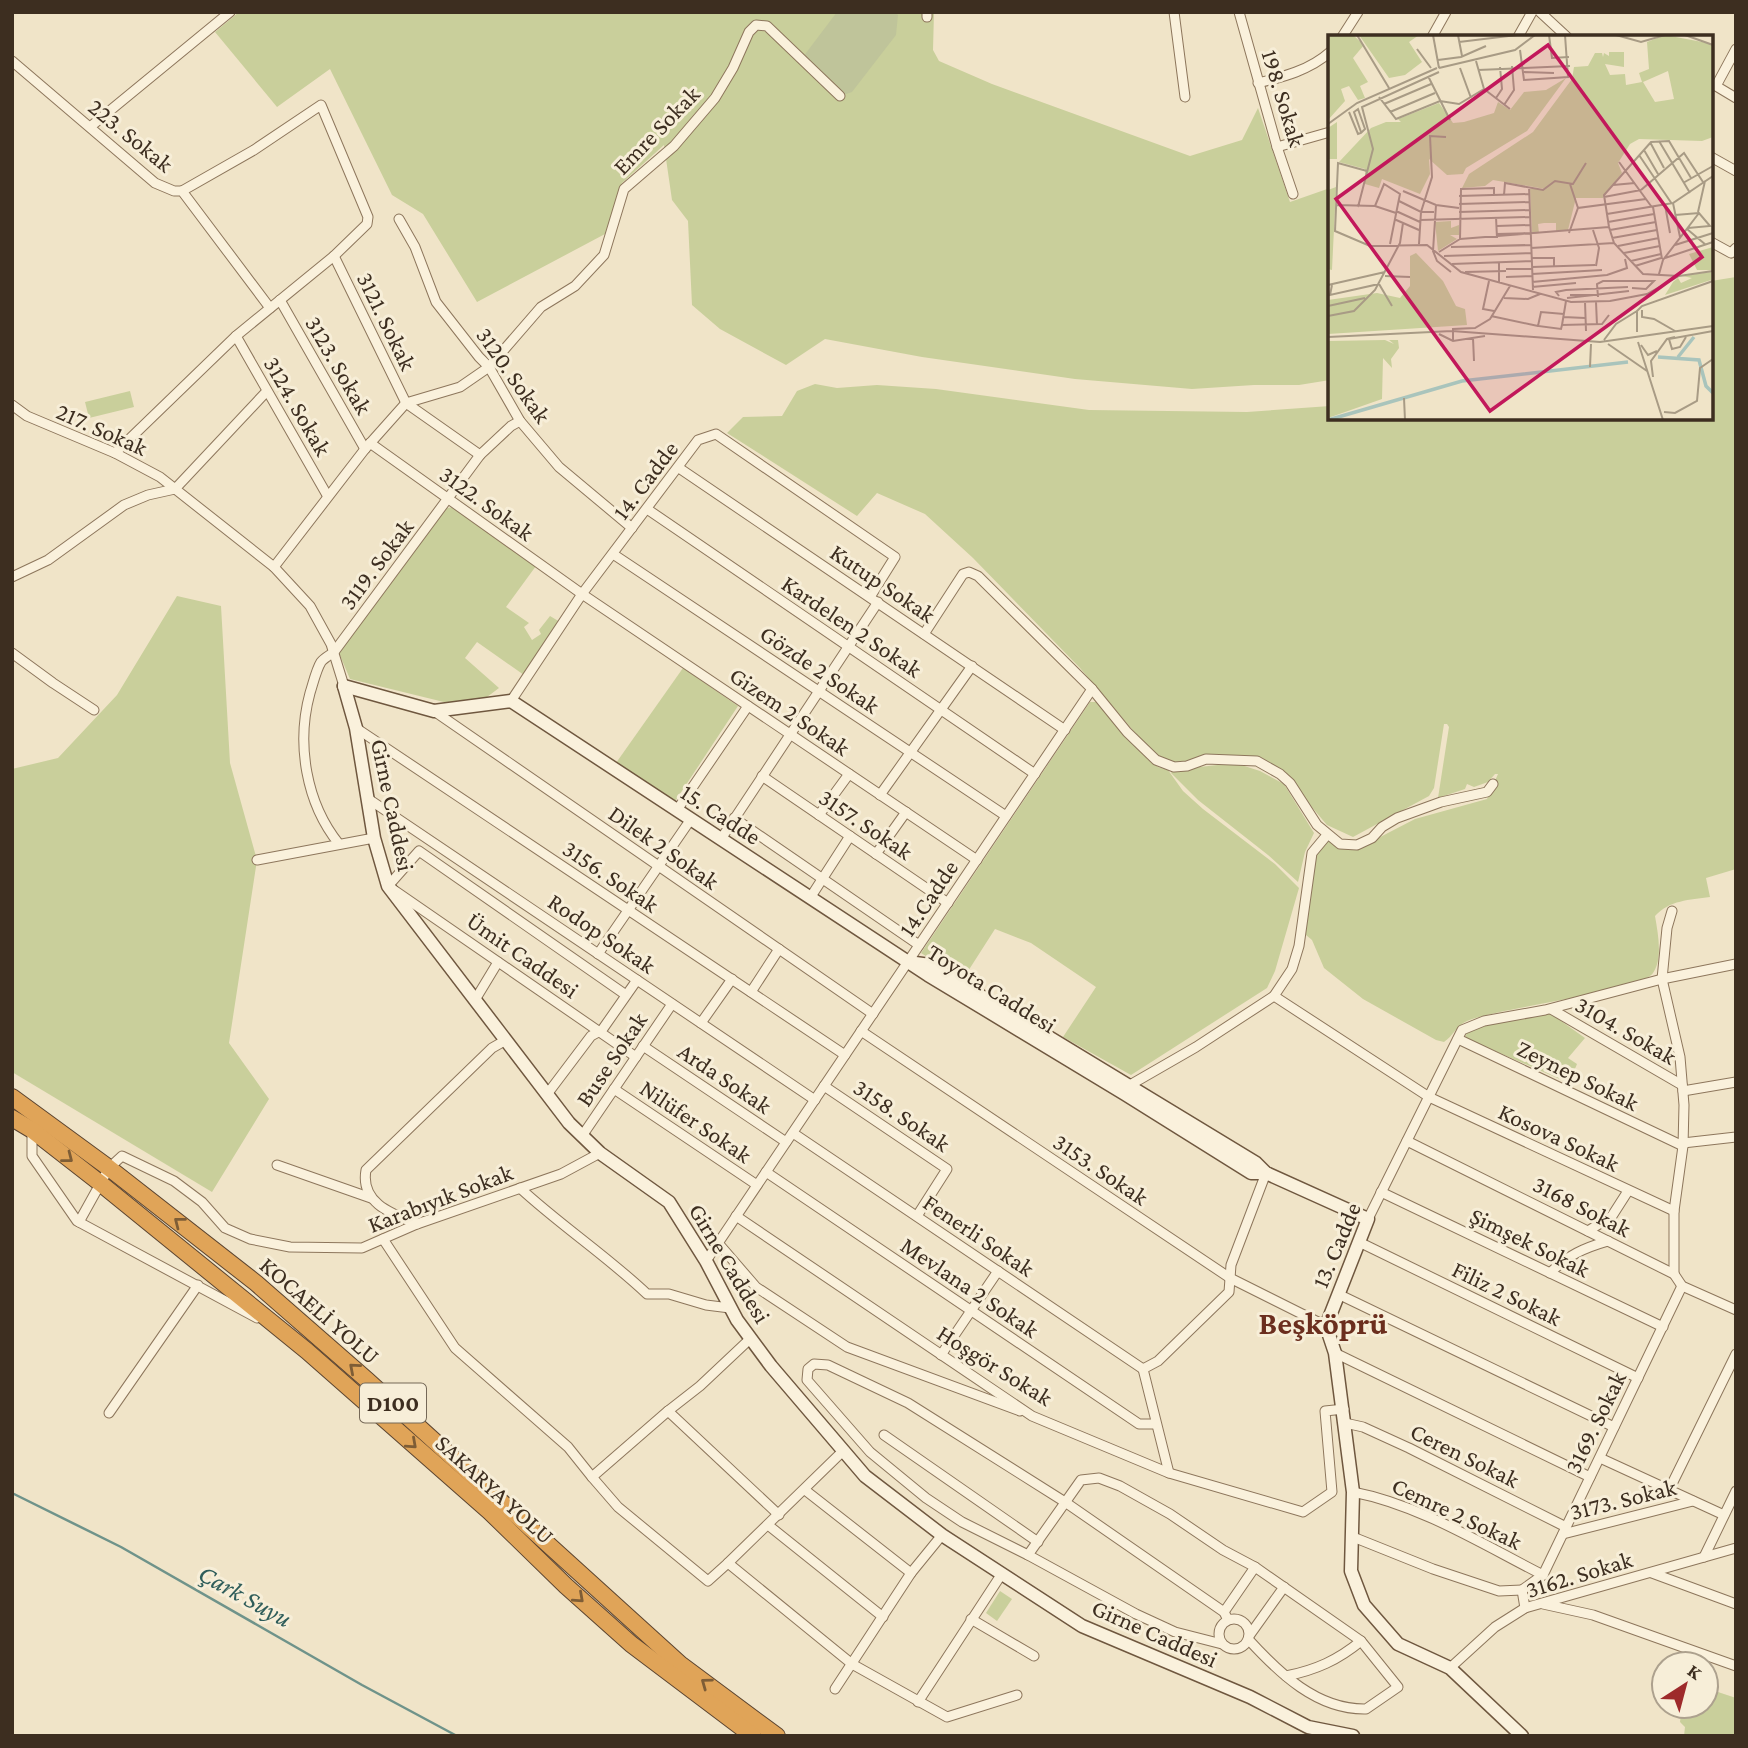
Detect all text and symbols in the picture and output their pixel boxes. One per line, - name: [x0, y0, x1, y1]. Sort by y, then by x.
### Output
- inset map: [1328, 35, 1713, 420]
- street label: 198. Sokak: [1256, 46, 1312, 150]
- street label: Emre Sokak: [607, 80, 705, 180]
- street label: 223. Sokak: [83, 93, 179, 178]
- street label: 3121. Sokak: [352, 268, 423, 375]
- street label: 3123. Sokak: [300, 311, 378, 419]
- street label: 3120. Sokak: [471, 322, 557, 429]
- street label: 3124. Sokak: [259, 352, 337, 461]
- street label: 217. Sokak: [52, 397, 152, 461]
- street label: 14. Cadde: [607, 435, 683, 525]
- street label: 3122. Sokak: [435, 460, 540, 546]
- street label: 3119. Sokak: [333, 513, 419, 614]
- street label: Kutup Sokak: [825, 538, 941, 628]
- street label: Kardelen 2 Sokak: [777, 569, 928, 683]
- street label: Gözde 2 Sokak: [755, 619, 885, 719]
- street label: Gizem 2 Sokak: [725, 661, 856, 761]
- street label: Girne Caddesi: [366, 736, 420, 874]
- street label: 15. Cadde: [676, 778, 766, 850]
- street label: 3157. Sokak: [814, 783, 918, 865]
- street label: Dilek 2 Sokak: [604, 799, 725, 895]
- street label: 3156. Sokak: [558, 834, 664, 918]
- street label: 14.Cadde: [893, 855, 963, 941]
- street label: Rodop Sokak: [543, 887, 661, 979]
- street label: Ümit Caddesi: [462, 907, 584, 1003]
- street label: Toyota Caddesi: [923, 938, 1061, 1038]
- street label: 3104. Sokak: [1571, 990, 1682, 1070]
- street label: Buse Sokak: [570, 1007, 653, 1111]
- street label: Zeynep Sokak: [1513, 1034, 1644, 1116]
- street label: Arda Sokak: [673, 1037, 777, 1119]
- street label: 3158. Sokak: [849, 1073, 956, 1157]
- street label: Nilüfer Sokak: [635, 1074, 757, 1168]
- street label: Kosova Sokak: [1494, 1097, 1624, 1177]
- street label: 3153. Sokak: [1048, 1127, 1154, 1211]
- one-way arrow: [60, 1149, 72, 1162]
- street label: Karabıyık Sokak: [364, 1158, 517, 1238]
- street label: 3168 Sokak: [1529, 1170, 1636, 1242]
- street label: Fenerli Sokak: [918, 1188, 1040, 1282]
- street label: Girne Caddesi: [684, 1198, 776, 1328]
- street label: 13. Cadde: [1306, 1198, 1366, 1292]
- street label: Şimşek Sokak: [1466, 1201, 1595, 1283]
- one-way arrow: [174, 1218, 186, 1231]
- street label: Mevlana 2 Sokak: [896, 1231, 1044, 1343]
- street label: KOCAELİ YOLU: [255, 1251, 385, 1369]
- street label: Filiz 2 Sokak: [1448, 1255, 1567, 1331]
- district label: Beşköprü: [1259, 1305, 1387, 1341]
- street label: Hoşgör Sokak: [932, 1319, 1058, 1411]
- one-way arrow: [349, 1364, 362, 1376]
- street label: 3169. Sokak: [1559, 1366, 1631, 1477]
- road number: D100: [360, 1384, 426, 1422]
- street label: Ceren Sokak: [1406, 1417, 1524, 1493]
- street label: SAKARYA YOLU: [430, 1429, 560, 1549]
- one-way arrow: [404, 1436, 417, 1448]
- street label: Cemre 2 Sokak: [1388, 1471, 1527, 1555]
- street label: 3173. Sokak: [1567, 1473, 1679, 1525]
- street label: 3162. Sokak: [1523, 1545, 1636, 1603]
- water label: Çark Suyu: [194, 1559, 296, 1633]
- one-way arrow: [571, 1590, 584, 1602]
- street label: Girne Caddesi: [1088, 1593, 1222, 1673]
- north arrow: [1650, 1650, 1720, 1720]
- text: K: [1684, 1660, 1706, 1684]
- one-way arrow: [701, 1678, 714, 1691]

